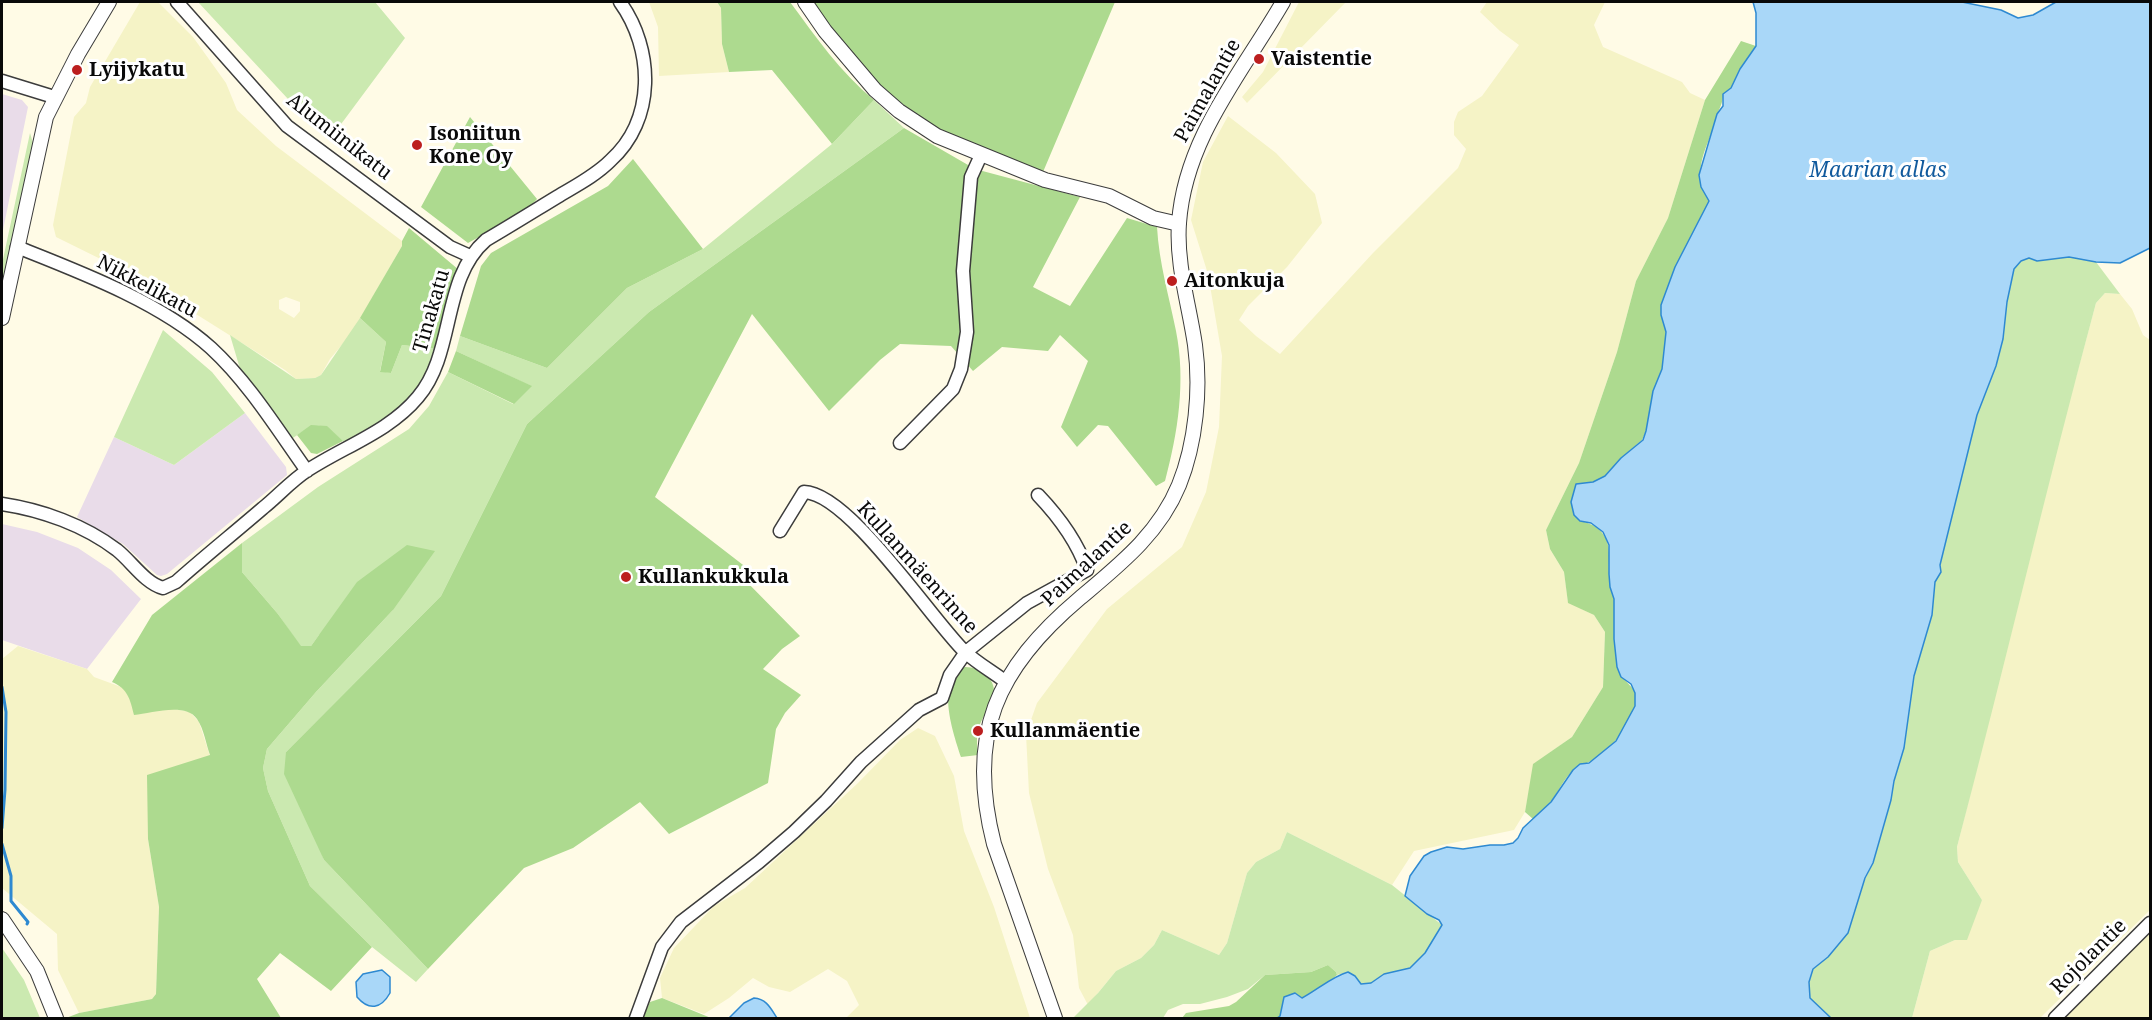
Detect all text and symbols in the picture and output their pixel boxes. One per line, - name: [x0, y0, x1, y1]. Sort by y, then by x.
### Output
- street label: Paimalantie: [1170, 35, 1246, 147]
- place label: Vaistentie: [1271, 47, 1372, 71]
- marker: Vaistentie: [1252, 52, 1266, 66]
- place label: Lyijykatu: [89, 58, 185, 82]
- marker: Lyijykatu: [70, 63, 84, 77]
- street label: Alumiinikatu: [282, 89, 396, 185]
- place label: Isoniitun Kone Oy: [429, 122, 521, 169]
- marker: Isoniitun Kone Oy: [410, 138, 424, 152]
- water label: Maarian allas: [1809, 158, 1947, 184]
- street label: Nikkelikatu: [93, 250, 201, 324]
- street label: Tinakatu: [409, 267, 455, 355]
- place label: Aitonkuja: [1184, 269, 1285, 293]
- marker: Aitonkuja: [1165, 274, 1179, 288]
- street label: Kullanmäenrinne: [852, 497, 982, 639]
- street label: Paimalantie: [1037, 516, 1137, 612]
- place label: Kullankukkula: [638, 565, 789, 589]
- marker: Kullankukkula: [619, 570, 633, 584]
- place label: Kullanmäentie: [990, 719, 1140, 743]
- marker: Kullanmäentie: [971, 724, 985, 738]
- street label: Rojolantie: [2046, 914, 2132, 1000]

